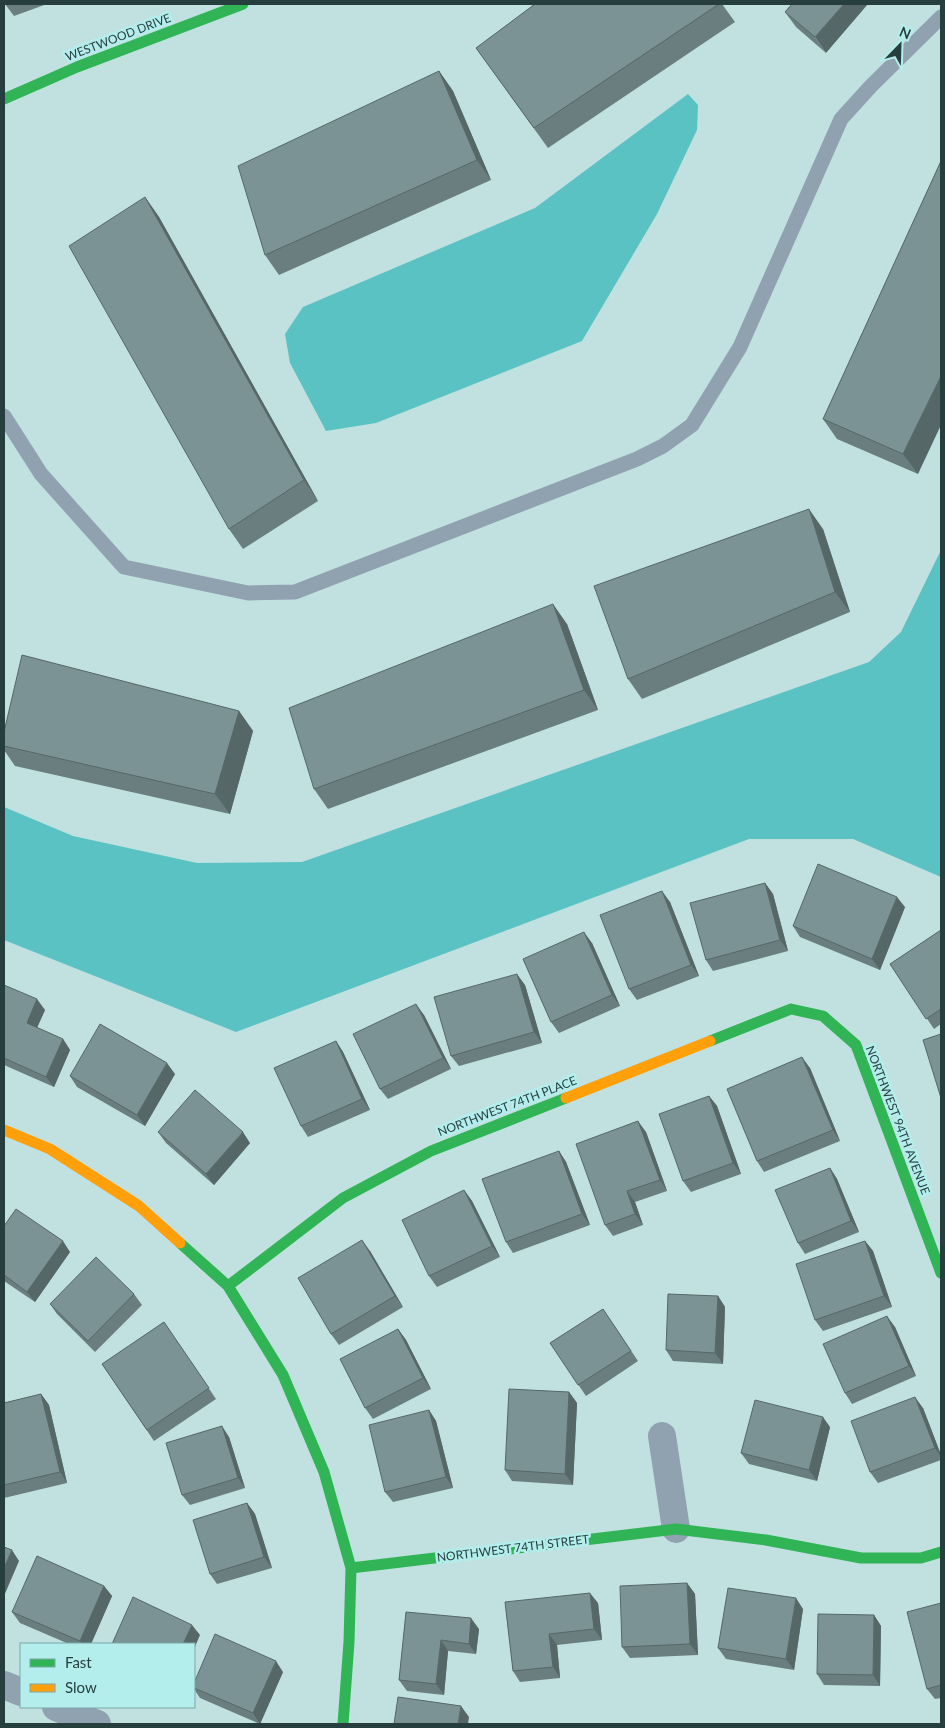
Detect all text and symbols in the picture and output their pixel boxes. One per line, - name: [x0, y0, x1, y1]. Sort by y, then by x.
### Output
- street label: WESTWOOD DRIVE: [63, 10, 173, 64]
- north arrow: [875, 20, 925, 70]
- text: N: [897, 23, 914, 43]
- street label: NORTHWEST 94TH AVENUE: [863, 1043, 933, 1197]
- street label: NORTHWEST 74TH PLACE: [436, 1073, 579, 1139]
- street label: NORTHWEST 74TH STREET: [436, 1531, 590, 1565]
- legend: [20, 1643, 195, 1708]
- text: Fast: [65, 1653, 92, 1671]
- text: Slow: [65, 1678, 97, 1696]

